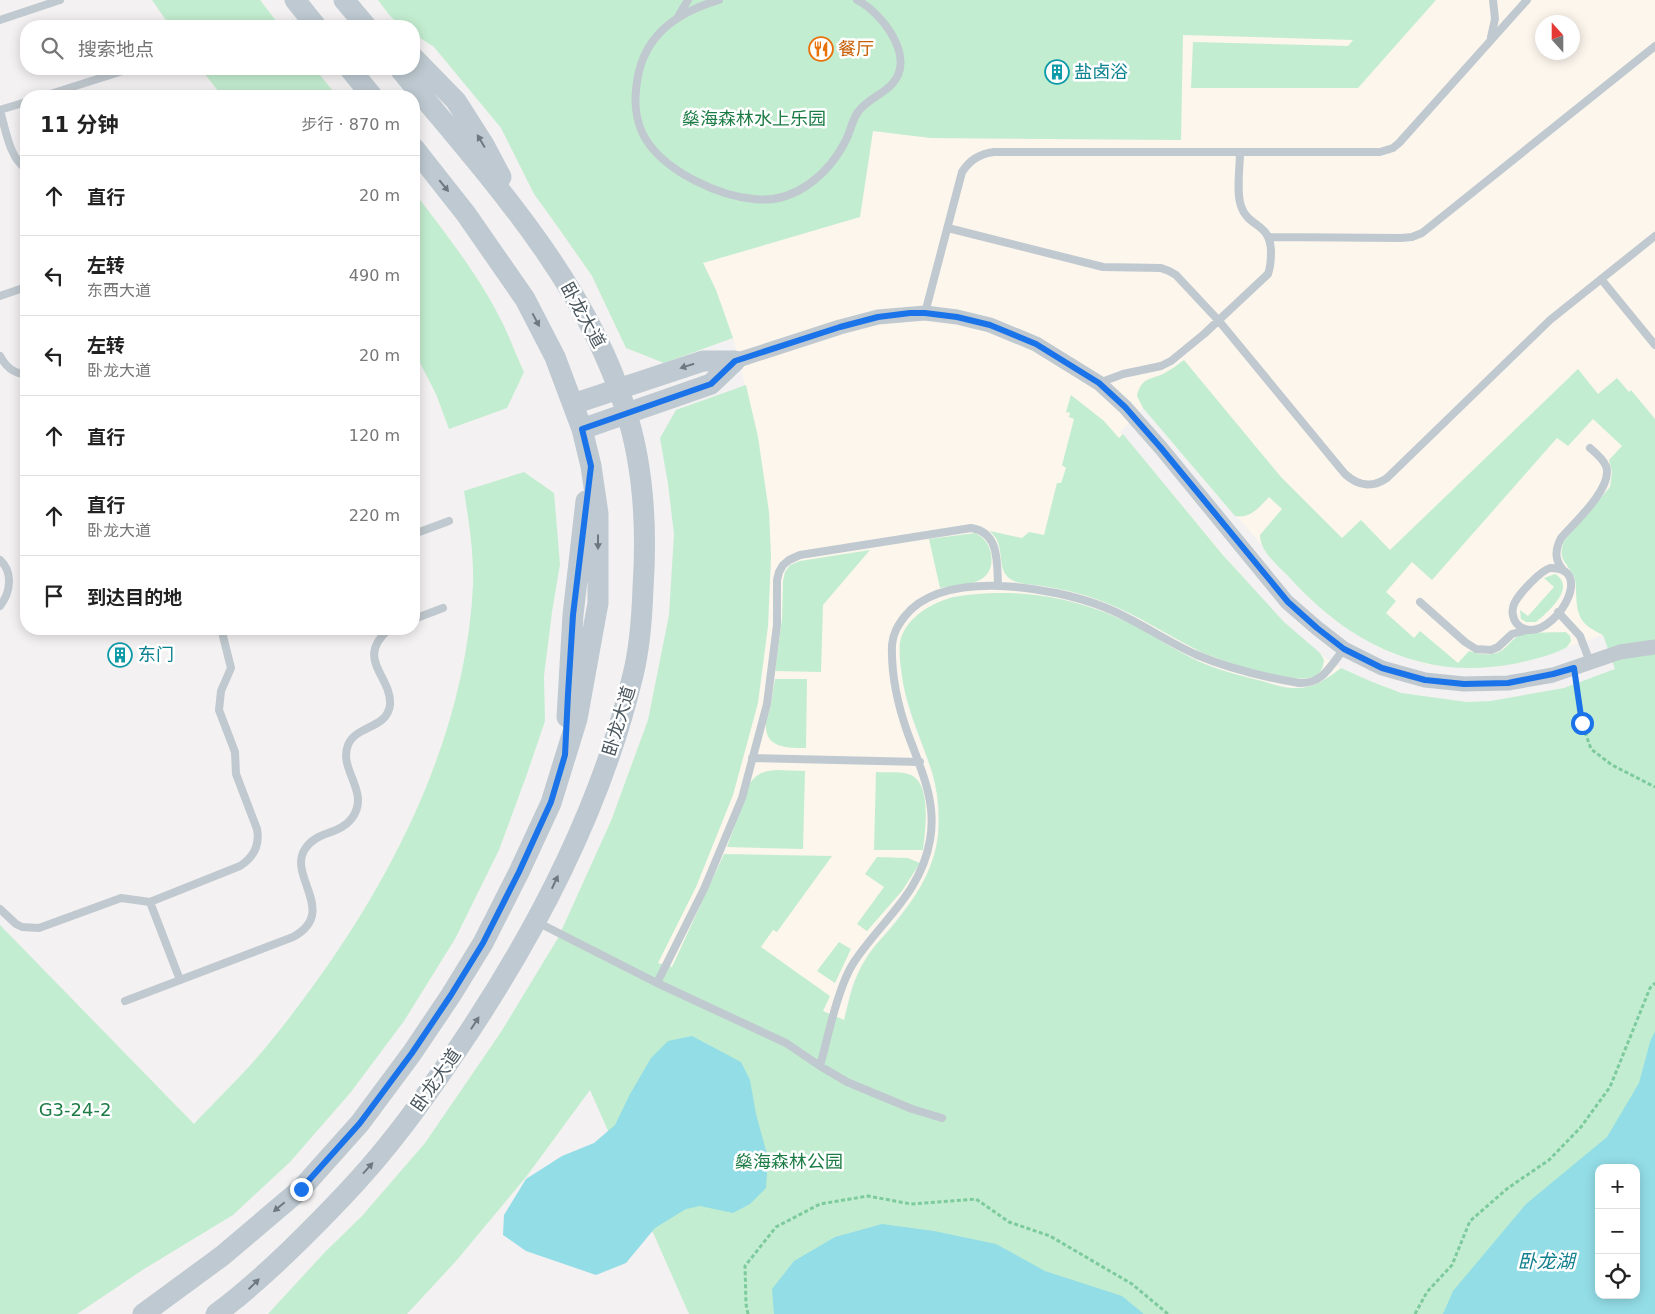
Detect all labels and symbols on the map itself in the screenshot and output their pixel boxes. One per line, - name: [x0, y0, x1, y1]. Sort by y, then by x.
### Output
- north arrow: [1535, 15, 1580, 60]
- restaurant icon: 餐厅: [808, 36, 834, 62]
- place label: 餐厅: [838, 38, 874, 59]
- building icon: 盐卤浴: [1044, 59, 1070, 85]
- place label: 盐卤浴: [1074, 61, 1128, 82]
- park label: 燊海森林水上乐园: [682, 108, 826, 129]
- one-way arrow: [477, 135, 486, 148]
- one-way arrow: [439, 180, 450, 193]
- street label: 卧龙大道: [557, 278, 610, 351]
- one-way arrow: [532, 313, 540, 328]
- one-way arrow: [679, 362, 694, 370]
- one-way arrow: [594, 534, 602, 550]
- building icon: 东门: [107, 642, 133, 668]
- place label: 东门: [138, 644, 174, 665]
- street label: 卧龙大道: [598, 683, 639, 758]
- route start: [1571, 712, 1594, 735]
- one-way arrow: [552, 875, 560, 889]
- one-way arrow: [470, 1016, 479, 1030]
- street label: 卧龙大道: [406, 1044, 465, 1115]
- park label: G3-24-2: [39, 1099, 111, 1120]
- park label: 燊海森林公园: [735, 1151, 843, 1172]
- one-way arrow: [362, 1162, 374, 1174]
- route end: [290, 1178, 313, 1201]
- one-way arrow: [274, 1201, 286, 1213]
- water label: 卧龙湖: [1517, 1250, 1577, 1272]
- one-way arrow: [248, 1278, 260, 1290]

